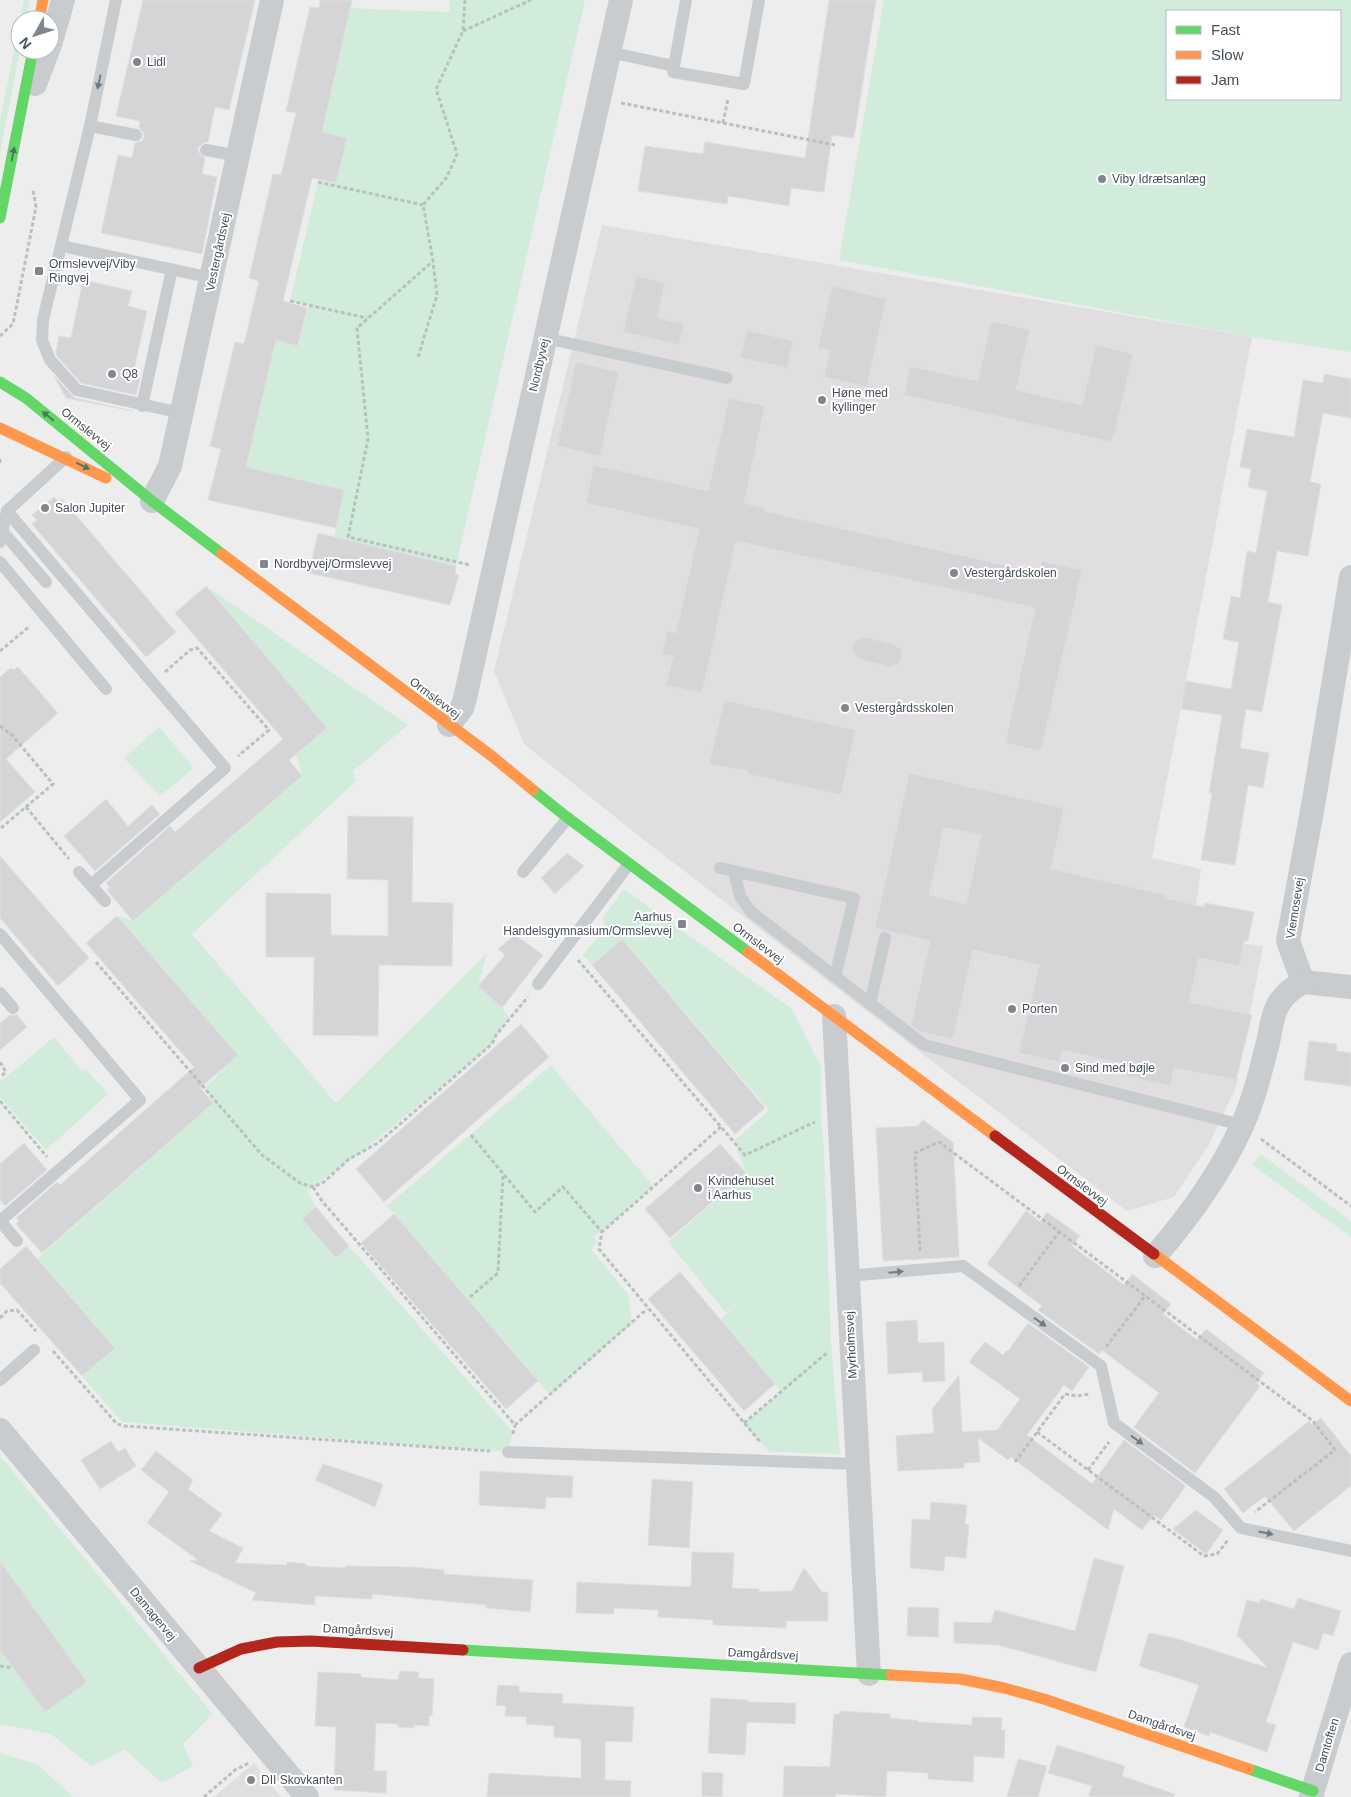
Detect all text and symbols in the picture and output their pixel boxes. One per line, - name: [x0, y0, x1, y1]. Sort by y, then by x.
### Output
- north arrow: [10, 10, 60, 60]
- legend: [1166, 10, 1341, 100]
- text: Fast: [1211, 21, 1241, 38]
- text: N: [16, 34, 34, 52]
- text: Slow: [1211, 46, 1244, 63]
- place label: Lidl: [147, 55, 166, 69]
- marker: Lidl: [131, 56, 143, 68]
- text: Jam: [1211, 71, 1239, 88]
- one-way arrow: [95, 74, 103, 89]
- one-way arrow: [9, 146, 17, 162]
- place label: Viby Idrætsanlæg: [1112, 172, 1206, 186]
- marker: Viby Idrætsanlæg: [1096, 173, 1108, 185]
- street label: Vestergårdsvej: [203, 212, 233, 292]
- place label: Ormslevvej/Viby Ringvej: [49, 257, 135, 285]
- marker: Ormslevvej/Viby Ringvej: [33, 265, 45, 277]
- street label: Nordbyvej: [526, 337, 552, 393]
- place label: Q8: [122, 367, 138, 381]
- marker: Q8: [106, 368, 118, 380]
- place label: Høne med kyllinger: [832, 386, 888, 414]
- marker: Høne med kyllinger: [816, 394, 828, 406]
- street label: Ormslevvej: [58, 405, 114, 453]
- one-way arrow: [42, 411, 54, 422]
- one-way arrow: [76, 462, 90, 470]
- place label: Salon Jupiter: [55, 501, 125, 515]
- marker: Salon Jupiter: [39, 502, 51, 514]
- place label: Nordbyvej/Ormslevvej: [274, 557, 391, 571]
- marker: Nordbyvej/Ormslevvej: [258, 558, 270, 570]
- place label: Vestergårdskolen: [964, 566, 1057, 580]
- marker: Vestergårdskolen: [948, 567, 960, 579]
- street label: Ormslevvej: [407, 674, 463, 722]
- place label: Vestergårdsskolen: [855, 701, 954, 715]
- marker: Vestergårdsskolen: [839, 702, 851, 714]
- street label: Viemosevej: [1283, 876, 1307, 940]
- place label: Aarhus Handelsgymnasium/Ormslevvej: [503, 910, 672, 938]
- marker: Aarhus Handelsgymnasium/Ormslevvej: [676, 918, 688, 930]
- street label: Ormslevvej: [730, 919, 786, 967]
- place label: Porten: [1022, 1002, 1057, 1016]
- marker: Porten: [1006, 1003, 1018, 1015]
- place label: Sind med bøjle: [1075, 1061, 1155, 1075]
- marker: Sind med bøjle: [1059, 1062, 1071, 1074]
- street label: Ormslevvej: [1054, 1161, 1110, 1209]
- place label: Kvindehuset i Aarhus: [708, 1174, 775, 1202]
- marker: Kvindehuset i Aarhus: [692, 1182, 704, 1194]
- one-way arrow: [888, 1267, 904, 1275]
- street label: Myrholmsvej: [842, 1311, 860, 1379]
- one-way arrow: [1033, 1317, 1047, 1327]
- one-way arrow: [1130, 1435, 1144, 1445]
- one-way arrow: [1259, 1529, 1274, 1537]
- street label: Damagervej: [127, 1585, 179, 1643]
- street label: Damgårdsvej: [322, 1621, 394, 1639]
- street label: Damgårdsvej: [727, 1645, 799, 1663]
- street label: Damgårdsvej: [1126, 1707, 1198, 1743]
- street label: Damtoften: [1312, 1716, 1342, 1774]
- place label: DII Skovkanten: [261, 1773, 342, 1787]
- marker: DII Skovkanten: [245, 1774, 257, 1786]

